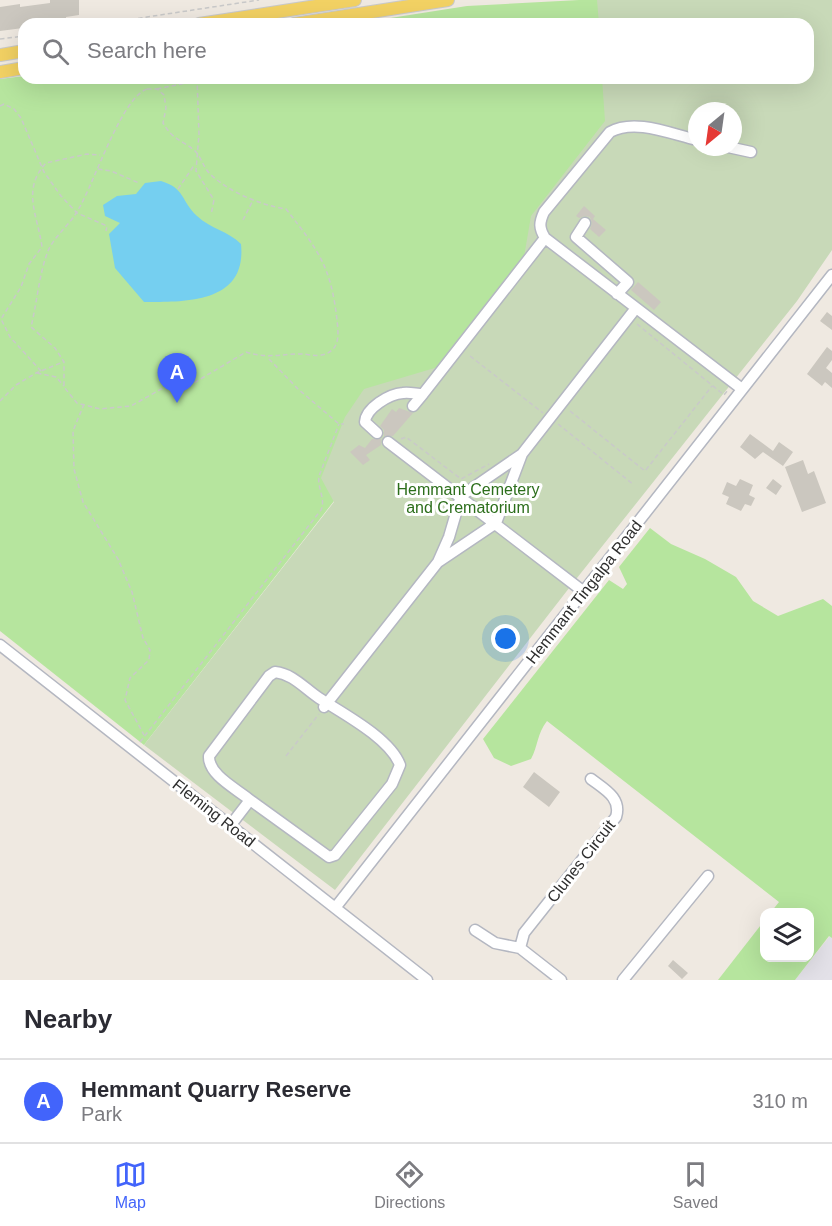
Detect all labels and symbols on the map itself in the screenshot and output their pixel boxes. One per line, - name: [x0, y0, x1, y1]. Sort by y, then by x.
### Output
- north arrow: [688, 102, 742, 156]
- pin: A: [158, 354, 196, 403]
- park label: Hemmant Cemetery and Crematorium: [396, 481, 540, 516]
- street label: Hemmant Tingalpa Road: [523, 517, 645, 667]
- your location: [491, 624, 520, 653]
- street label: Fleming Road: [170, 776, 258, 850]
- street label: Clunes Circuit: [544, 816, 619, 905]

